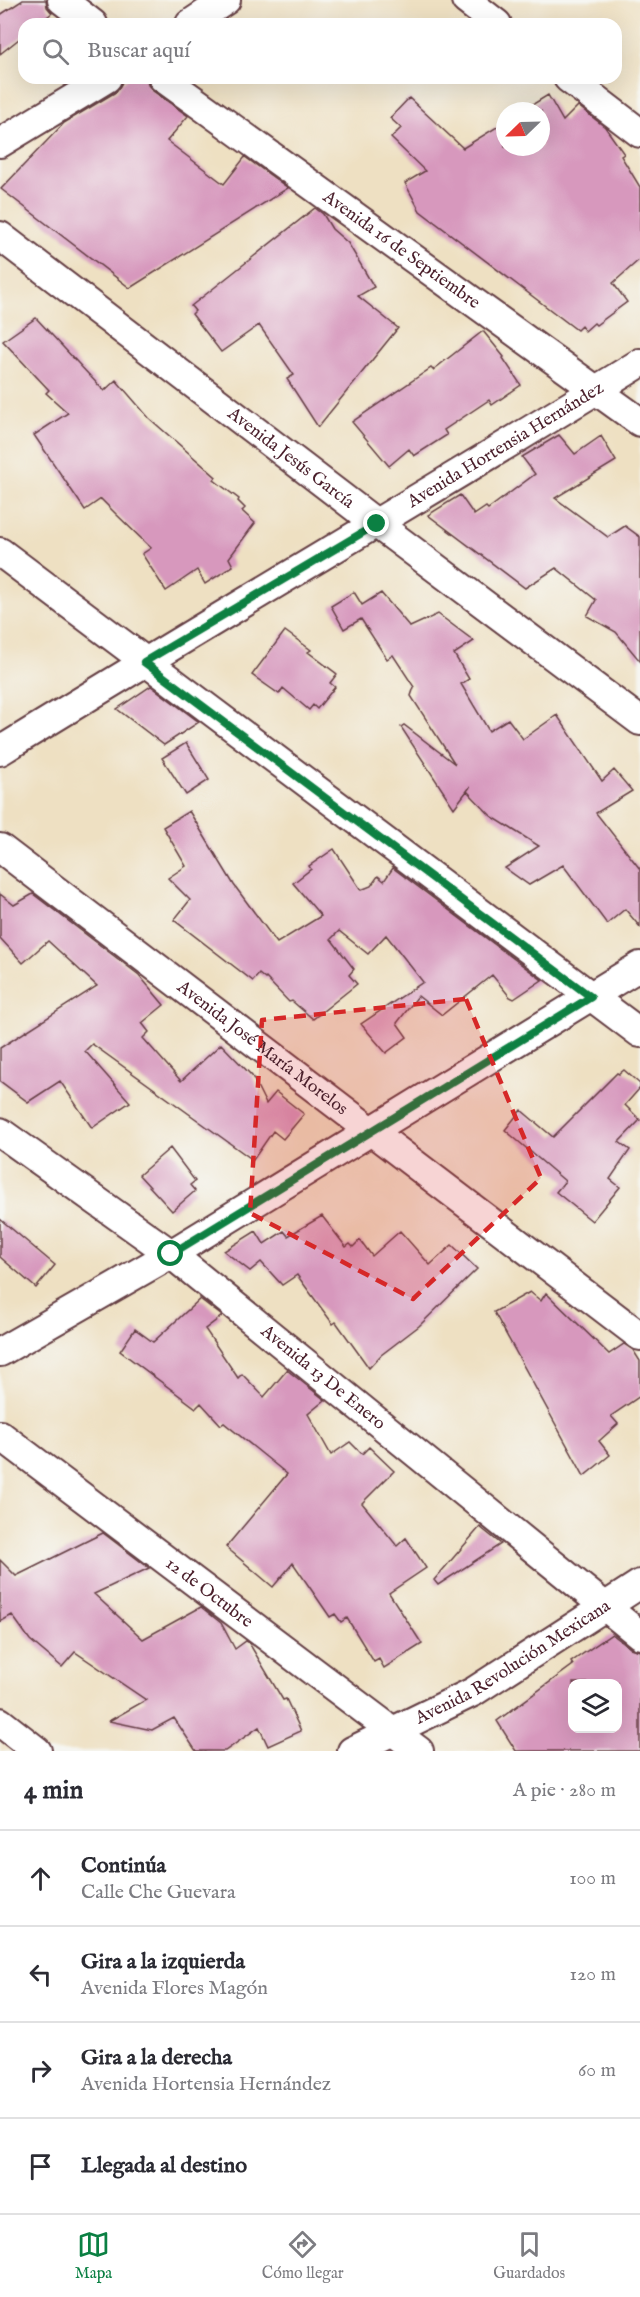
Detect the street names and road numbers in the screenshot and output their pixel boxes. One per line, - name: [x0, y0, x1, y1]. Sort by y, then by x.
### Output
- street label: Avenida 16 de Septiembre: [317, 185, 485, 314]
- street label: Avenida Hortensia Hernández: [402, 377, 608, 514]
- street label: Avenida Jesús García: [222, 402, 359, 514]
- street label: Avenida José María Morelos: [172, 975, 352, 1121]
- street label: Avenida 13 De Enero: [255, 1319, 390, 1435]
- street label: 12 de Octubre: [161, 1552, 257, 1633]
- street label: Avenida Revolución Mexicana: [411, 1595, 615, 1730]

